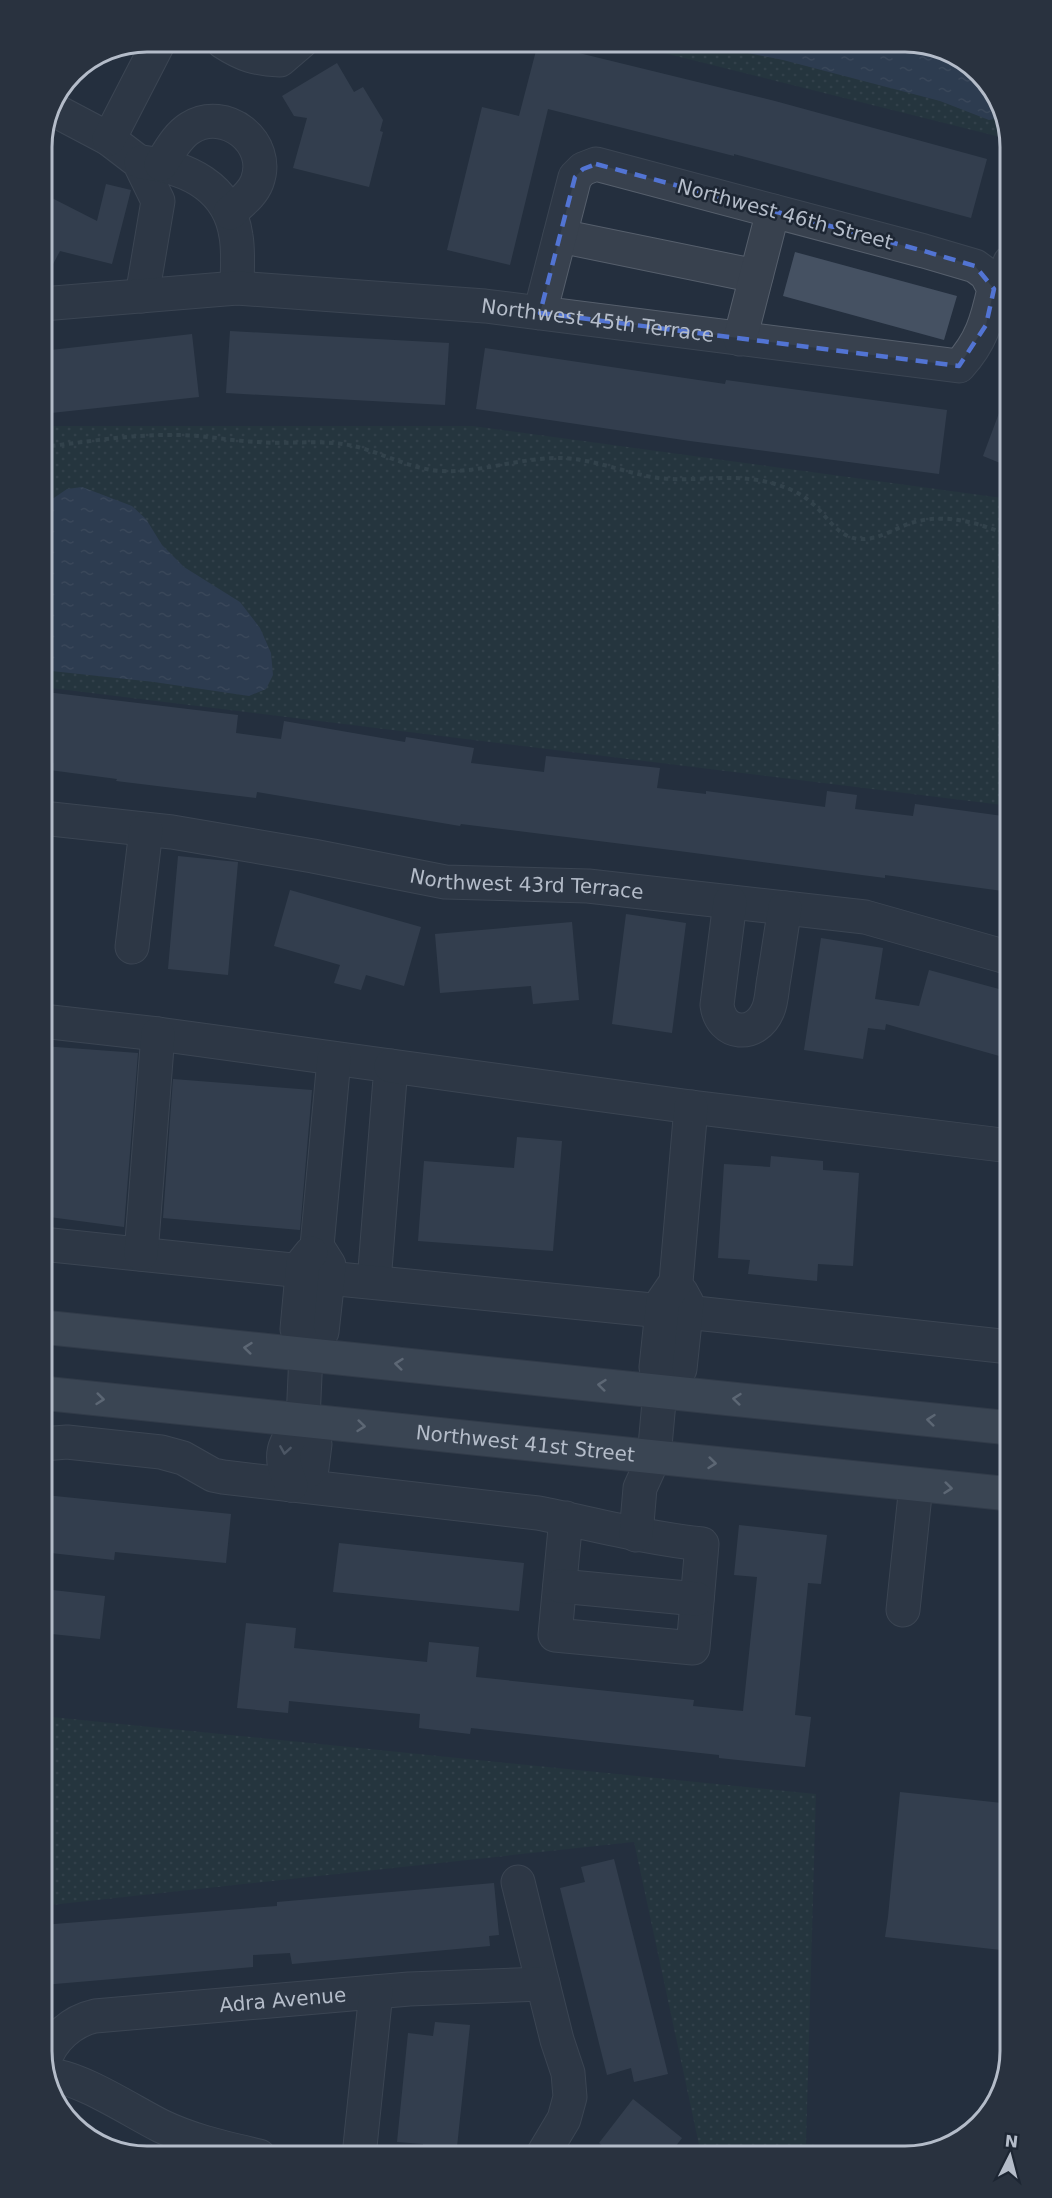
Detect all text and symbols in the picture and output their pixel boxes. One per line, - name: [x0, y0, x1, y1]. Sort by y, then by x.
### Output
- street label: Northwest 46th Street: [675, 174, 896, 254]
- street label: Northwest 45th Terrace: [480, 294, 716, 347]
- street label: Northwest 43rd Terrace: [408, 863, 645, 904]
- one-way arrow: [244, 1342, 253, 1355]
- one-way arrow: [395, 1358, 404, 1371]
- one-way arrow: [598, 1379, 607, 1392]
- one-way arrow: [96, 1392, 105, 1405]
- one-way arrow: [732, 1393, 742, 1406]
- one-way arrow: [926, 1414, 935, 1426]
- one-way arrow: [356, 1419, 366, 1432]
- street label: Northwest 41st Street: [415, 1420, 636, 1467]
- one-way arrow: [279, 1445, 292, 1455]
- one-way arrow: [707, 1456, 716, 1469]
- one-way arrow: [943, 1481, 952, 1494]
- street label: Adra Avenue: [218, 1982, 347, 2017]
- north arrow: [980, 2126, 1040, 2186]
- text: N: [1004, 2131, 1019, 2152]

